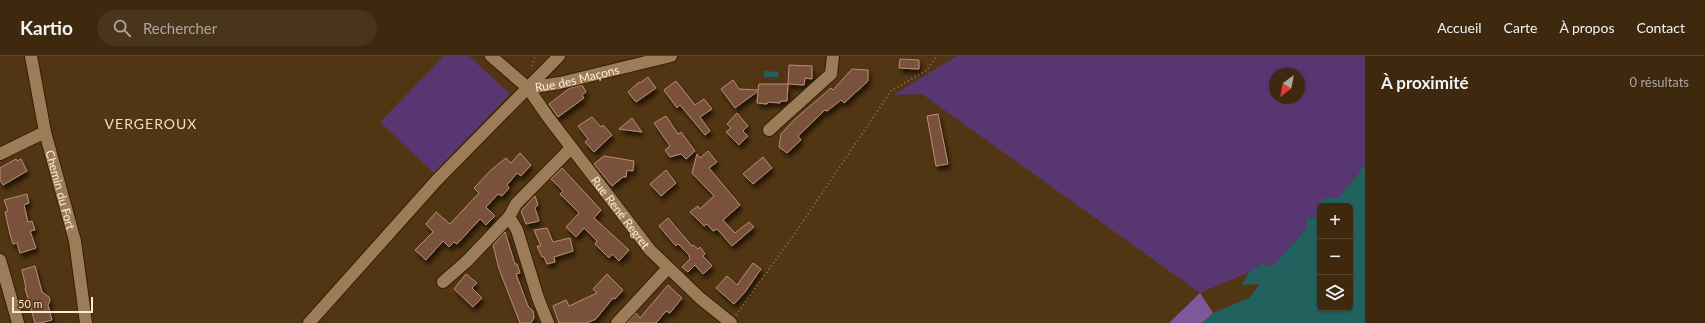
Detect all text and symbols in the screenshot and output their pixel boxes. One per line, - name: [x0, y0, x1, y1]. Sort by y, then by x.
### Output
- search box: [97, 10, 377, 46]
- text: Kartio: [20, 16, 73, 39]
- icon: search: [111, 17, 133, 39]
- text: Rechercher: [143, 19, 217, 37]
- text: Accueil: [1437, 19, 1482, 36]
- text: Carte: [1504, 19, 1537, 36]
- text: À propos: [1559, 19, 1614, 36]
- text: Contact: [1636, 19, 1685, 36]
- street label: Rue des Maçons: [534, 61, 621, 94]
- north arrow: [1269, 68, 1305, 104]
- text: À proximité: [1381, 72, 1469, 93]
- text: 0 résultats: [1630, 74, 1689, 90]
- district label: VERGEROUX: [105, 115, 197, 132]
- street label: Chemin du Fort: [43, 148, 79, 232]
- street label: Rue René Regret: [588, 173, 654, 252]
- map controls: [1317, 203, 1353, 311]
- button: +: [1317, 203, 1353, 239]
- button: −: [1317, 239, 1353, 275]
- button: layers: [1317, 275, 1353, 311]
- scale bar: [12, 295, 93, 314]
- text: 50 m: [18, 297, 43, 310]

